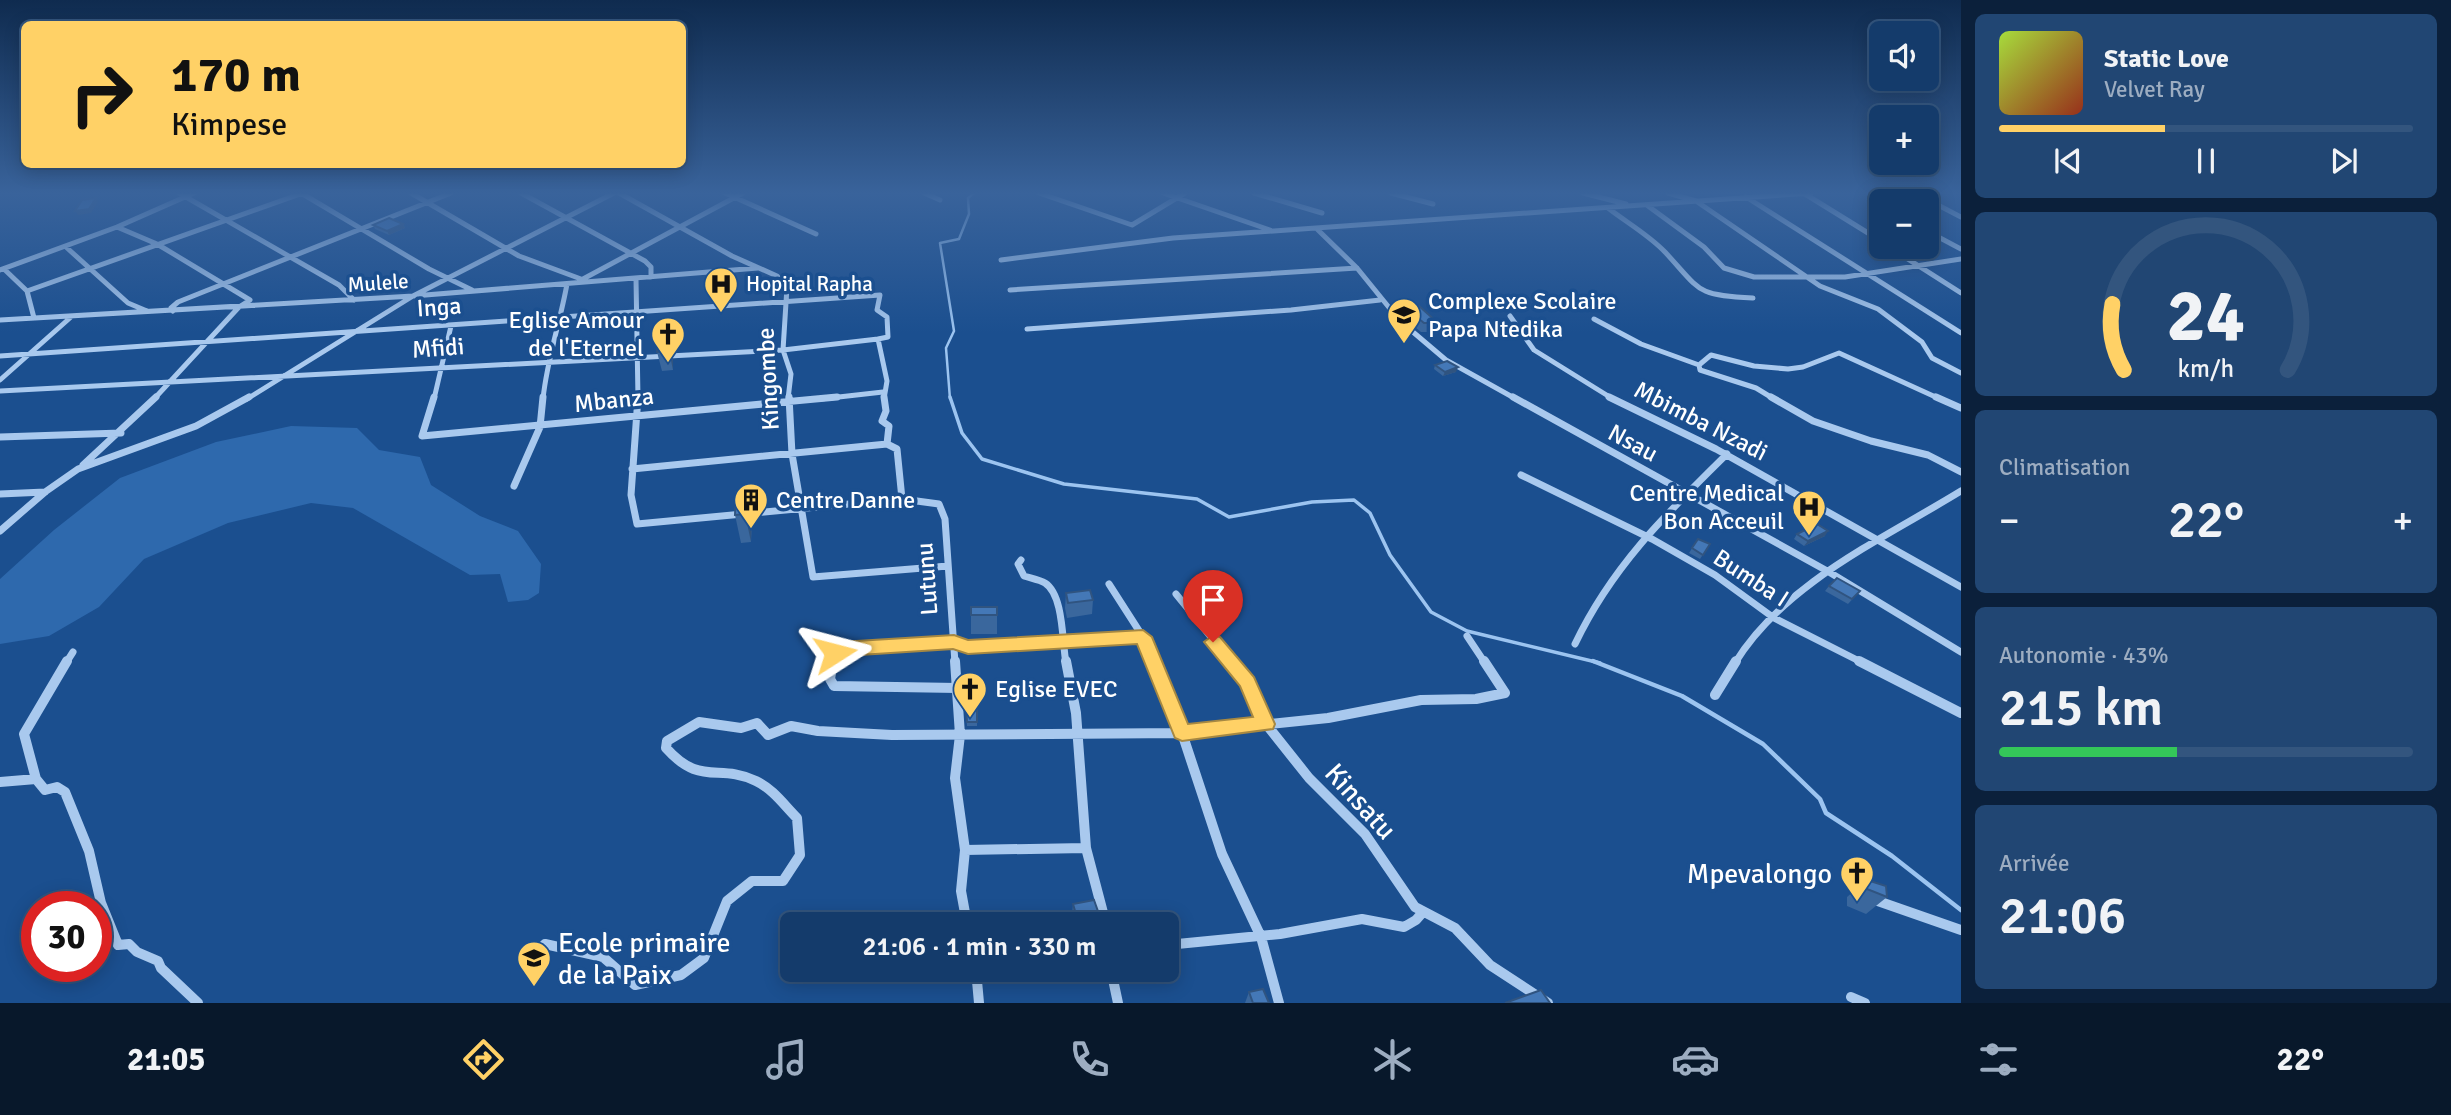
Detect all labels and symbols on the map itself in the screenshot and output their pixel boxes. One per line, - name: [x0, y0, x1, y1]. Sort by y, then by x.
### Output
- hospital icon: Hopital Rapha: [702, 265, 740, 314]
- street label: Mulele: [346, 268, 410, 298]
- place label: Hopital Rapha: [746, 271, 873, 297]
- place label: Complexe Scolaire Papa Ntedika: [1428, 286, 1617, 344]
- street label: Inga: [416, 290, 462, 324]
- school or university icon: Complexe Scolaire Papa Ntedika: [1385, 296, 1423, 345]
- place label: Eglise Amour de l'Eternel: [509, 305, 644, 363]
- church icon: Eglise Amour de l'Eternel: [649, 315, 687, 364]
- street label: Kingombe: [750, 327, 786, 431]
- street label: Mfidi: [411, 331, 465, 365]
- street label: Mbimba Nzadi: [1629, 374, 1773, 468]
- street label: Mbanza: [573, 381, 655, 419]
- street label: Nsau: [1603, 418, 1663, 468]
- place label: Centre Medical Bon Acceuil: [1629, 478, 1784, 536]
- building icon: Centre Danne: [732, 481, 770, 530]
- place label: Centre Danne: [776, 485, 915, 515]
- hospital icon: Centre Medical Bon Acceuil: [1790, 488, 1828, 537]
- street label: Lutunu: [909, 542, 945, 616]
- street label: Bumba I: [1708, 543, 1794, 613]
- pin: [1183, 570, 1243, 642]
- position arrow: [798, 616, 872, 690]
- church icon: Eglise EVEC: [951, 670, 989, 719]
- place label: Eglise EVEC: [995, 674, 1118, 704]
- street label: Kinsatu: [1317, 757, 1403, 847]
- church icon: Mpevalongo: [1838, 854, 1876, 903]
- place label: Mpevalongo: [1687, 857, 1832, 891]
- speed limit sign: 30: [21, 891, 112, 982]
- place label: Ecole primaire de la Paix: [558, 926, 730, 992]
- school or university icon: Ecole primaire de la Paix: [515, 939, 553, 988]

